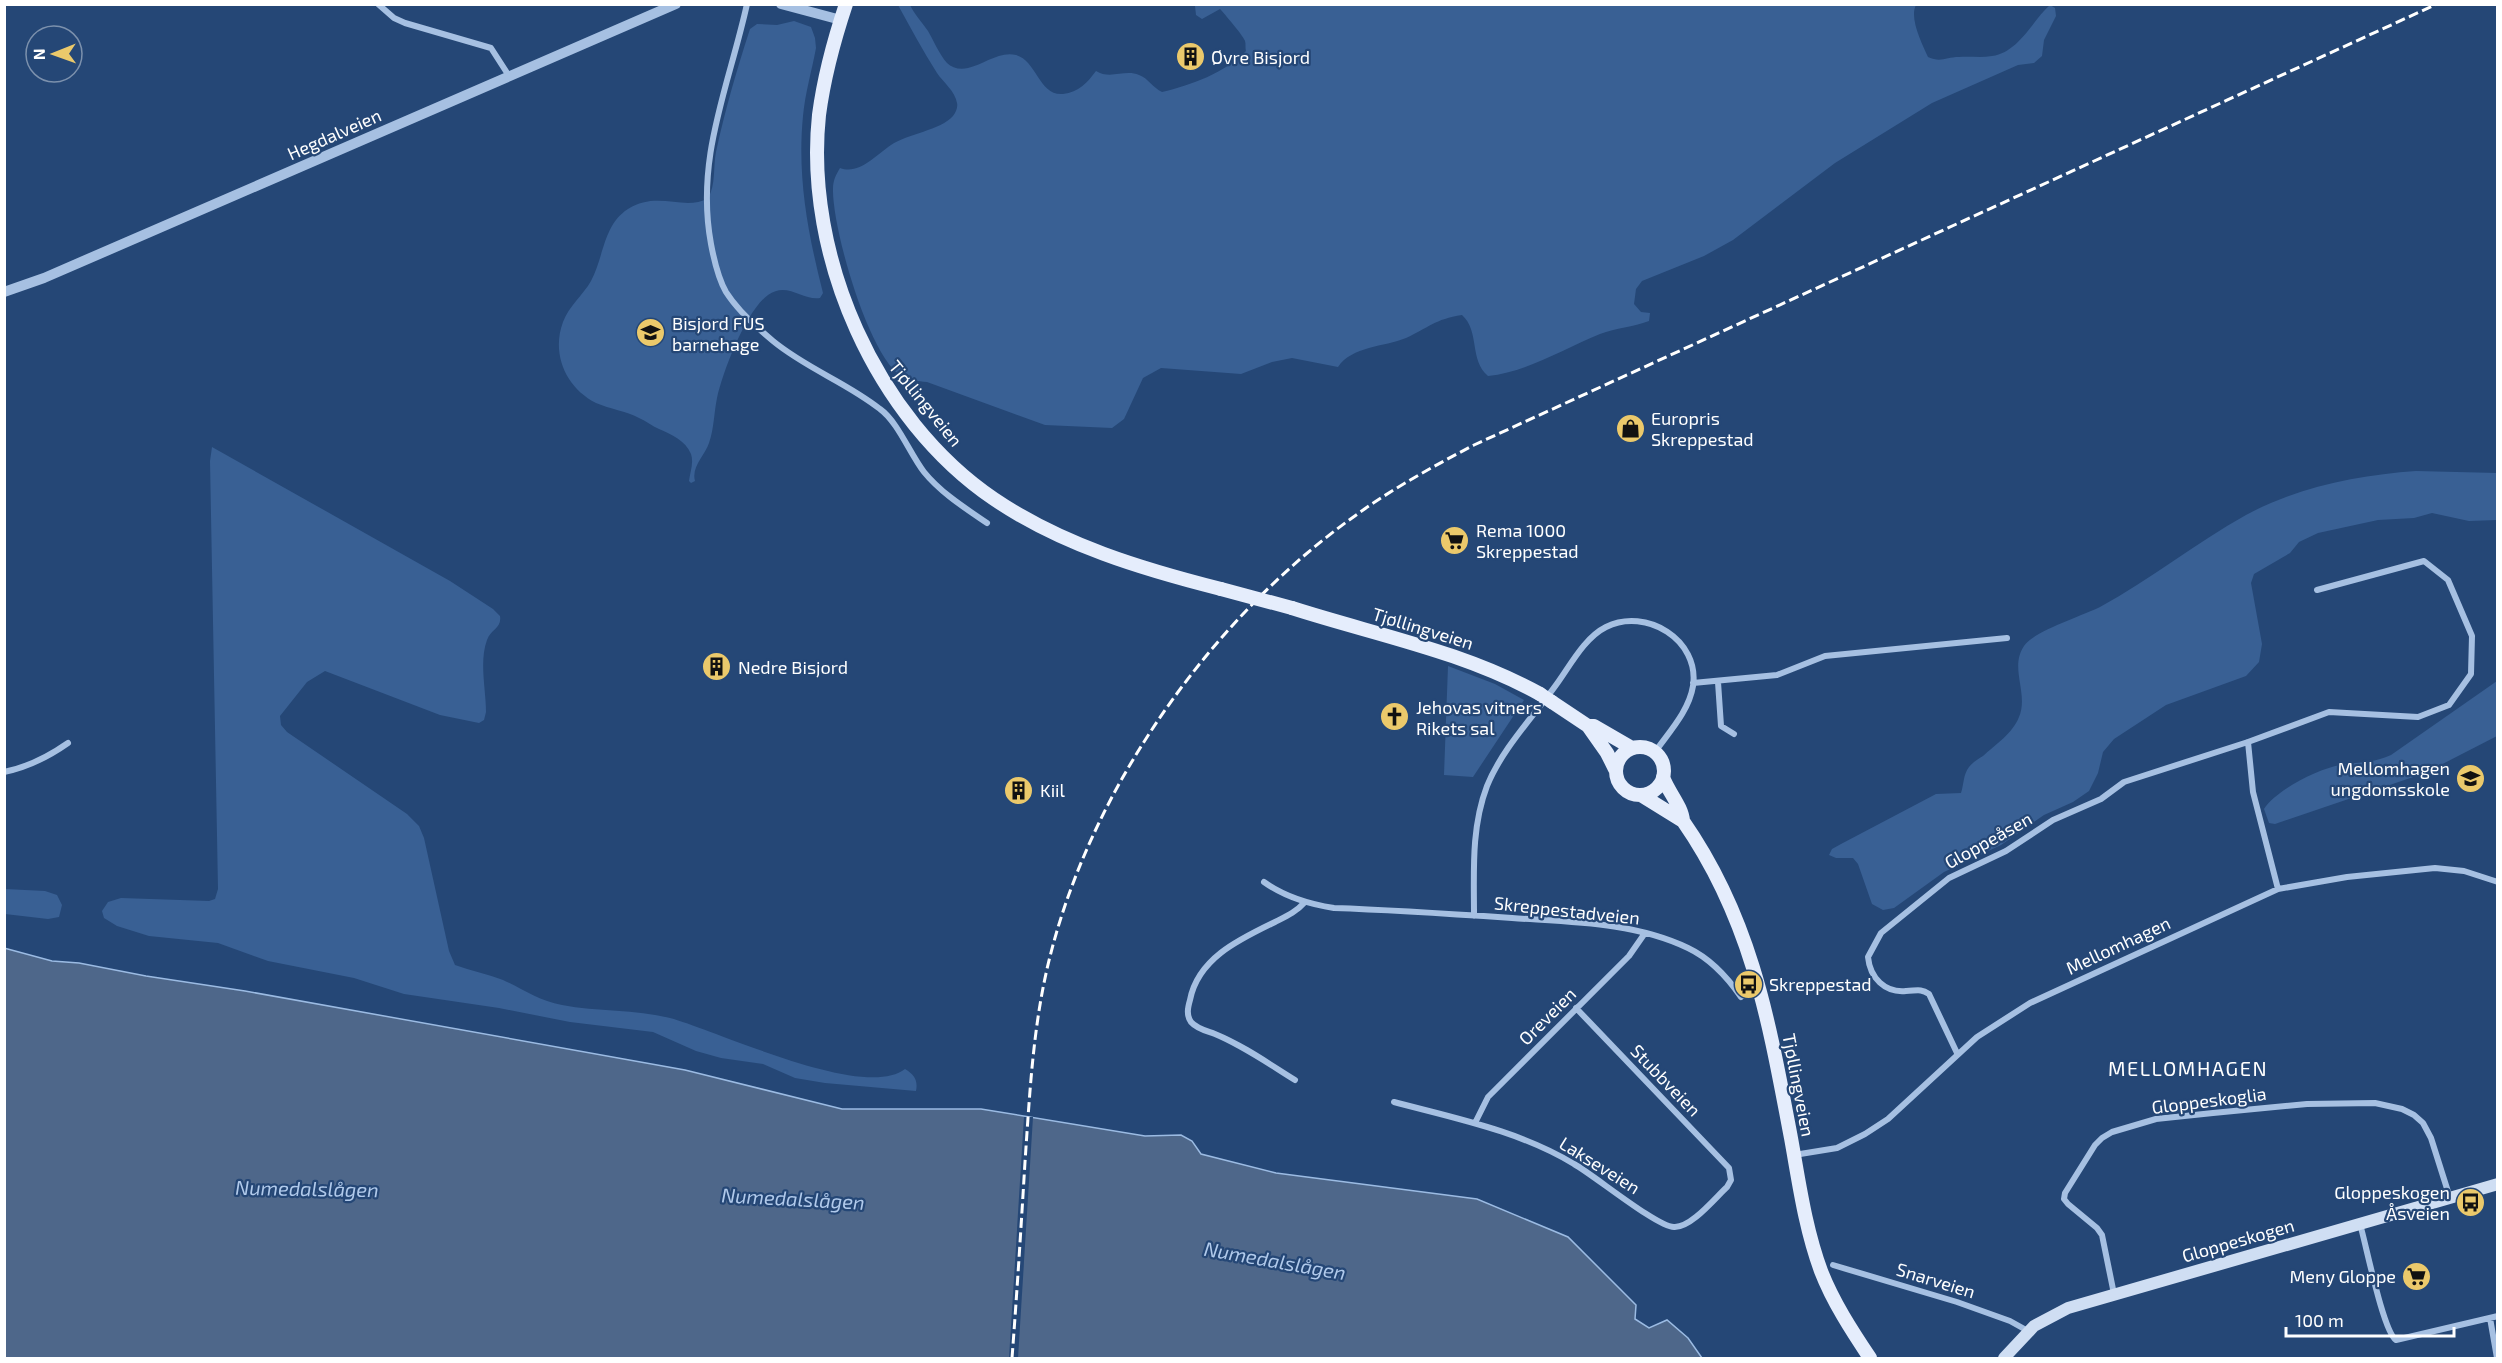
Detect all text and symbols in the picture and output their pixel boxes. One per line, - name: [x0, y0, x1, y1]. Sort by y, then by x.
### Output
- north arrow: [24, 24, 84, 84]
- building icon: Øvre Bisjord: [1174, 41, 1206, 73]
- place label: Øvre Bisjord: [1211, 46, 1310, 68]
- text: N: [29, 48, 48, 60]
- street label: Hegdalveien: [284, 104, 384, 164]
- place label: Bisjord FUS barnehage: [672, 312, 765, 355]
- school or university icon: Bisjord FUS barnehage: [635, 317, 667, 349]
- street label: Tjøllingveien: [885, 355, 967, 451]
- place label: Europris Skreppestad: [1651, 407, 1754, 450]
- shop icon: Europris Skreppestad: [1614, 412, 1646, 444]
- place label: Rema 1000 Skreppestad: [1476, 519, 1579, 562]
- supermarket icon: Rema 1000 Skreppestad: [1439, 524, 1471, 556]
- street label: Tjøllingveien: [1370, 602, 1476, 654]
- building icon: Nedre Bisjord: [701, 651, 733, 683]
- place label: Nedre Bisjord: [738, 656, 848, 678]
- place label: Jehovas vitners Rikets sal: [1416, 696, 1542, 739]
- church icon: Jehovas vitners Rikets sal: [1379, 701, 1411, 733]
- place label: Mellomhagen ungdomsskole: [2331, 757, 2450, 800]
- school or university icon: Mellomhagen ungdomsskole: [2455, 762, 2487, 794]
- building icon: Kiil: [1003, 774, 1035, 806]
- place label: Kiil: [1040, 779, 1066, 801]
- street label: Gloppeåsen: [1940, 807, 2036, 873]
- street label: Skreppestadveien: [1493, 891, 1641, 929]
- street label: Mellomhagen: [2062, 911, 2174, 979]
- bus stop icon: Skreppestad: [1732, 968, 1764, 1000]
- place label: Skreppestad: [1769, 973, 1872, 995]
- street label: Oreveien: [1514, 983, 1580, 1049]
- street label: Tjøllingveien: [1778, 1032, 1820, 1138]
- street label: Stubbveien: [1626, 1040, 1706, 1120]
- district label: MELLOMHAGEN: [2108, 1056, 2268, 1080]
- street label: Gloppeskoglia: [2150, 1082, 2268, 1118]
- street label: Lakseveien: [1556, 1132, 1644, 1198]
- water label: Numedalslågen: [235, 1175, 379, 1201]
- place label: Gloppeskogen Åsveien: [2334, 1181, 2450, 1224]
- water label: Numedalslågen: [721, 1182, 865, 1214]
- bus stop icon: Gloppeskogen Åsveien: [2455, 1186, 2487, 1218]
- street label: Gloppeskogen: [2179, 1213, 2297, 1267]
- water label: Numedalslågen: [1202, 1236, 1348, 1284]
- street label: Snarveien: [1894, 1258, 1978, 1302]
- supermarket icon: Meny Gloppe: [2401, 1260, 2433, 1292]
- place label: Meny Gloppe: [2290, 1265, 2396, 1287]
- scale bar: [2286, 1300, 2454, 1338]
- text: 100 m: [2295, 1309, 2344, 1331]

